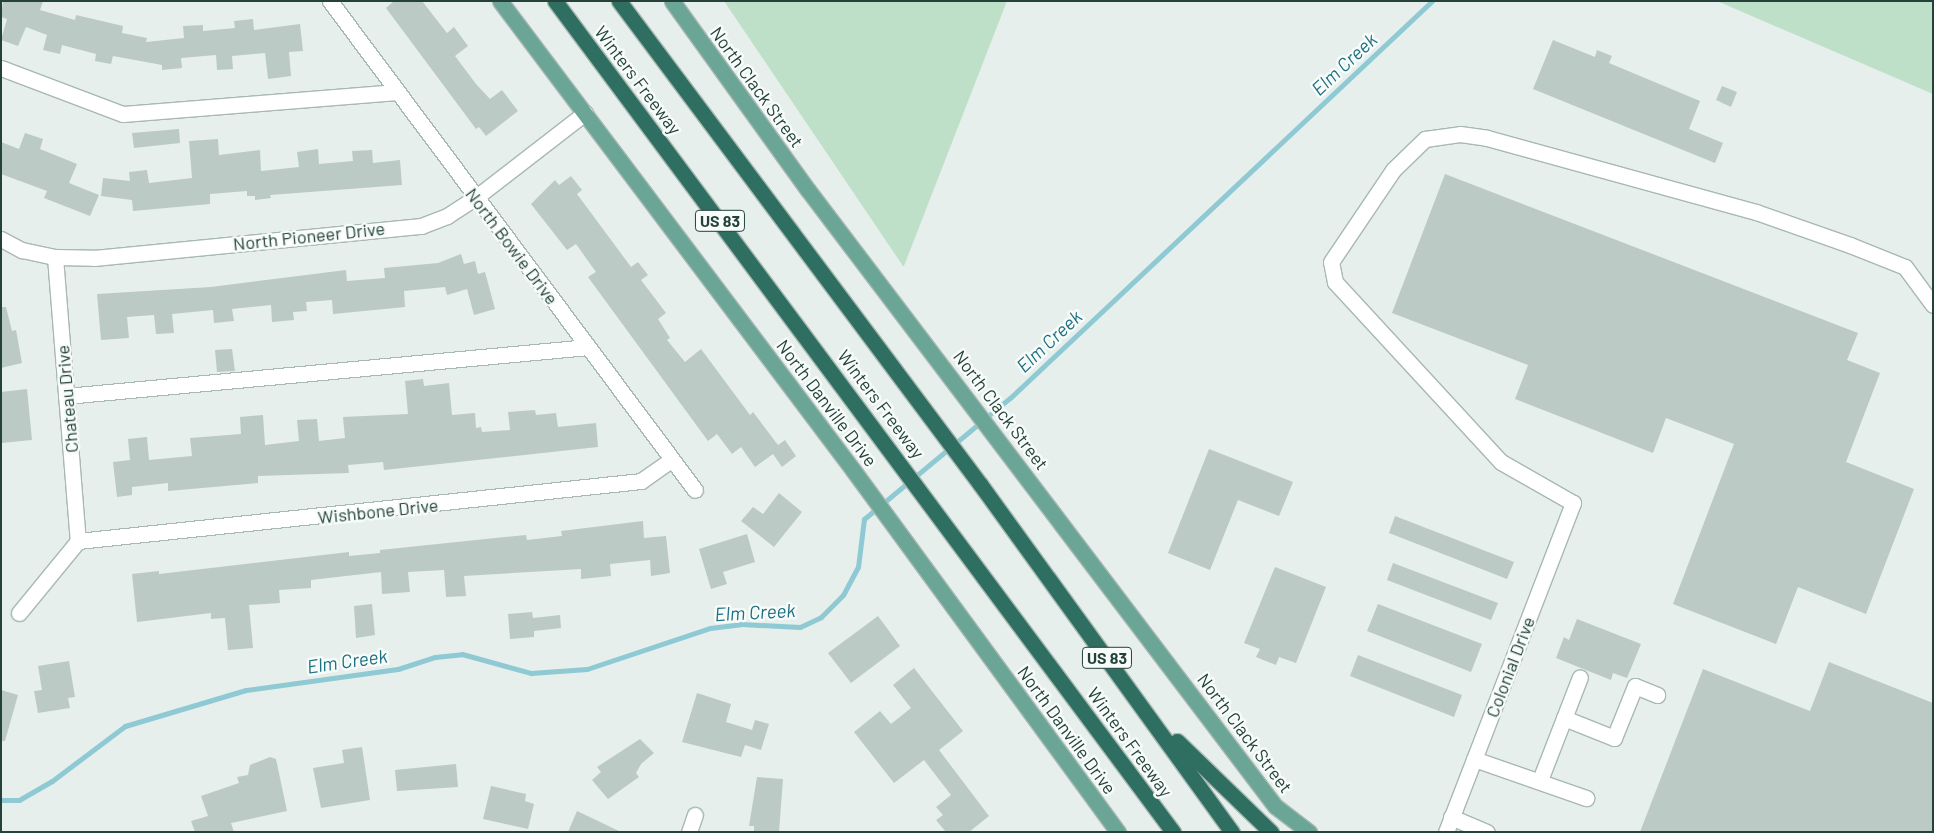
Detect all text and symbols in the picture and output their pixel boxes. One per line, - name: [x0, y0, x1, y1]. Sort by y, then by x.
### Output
- street label: Winters Freeway: [590, 21, 686, 139]
- street label: North Clack Street: [706, 22, 808, 152]
- water label: Elm Creek: [1307, 28, 1381, 100]
- street label: North Bowie Drive: [461, 184, 563, 308]
- road number: US 83: [694, 208, 746, 235]
- street label: North Pioneer Drive: [232, 217, 386, 255]
- water label: Elm Creek: [1012, 305, 1086, 377]
- street label: North Danville Drive: [772, 335, 882, 471]
- street label: Chateau Drive: [52, 344, 82, 454]
- street label: Winters Freeway: [833, 345, 929, 463]
- street label: North Clack Street: [949, 346, 1053, 474]
- street label: Wishbone Drive: [317, 494, 439, 528]
- water label: Elm Creek: [714, 598, 796, 626]
- street label: Colonial Drive: [1481, 614, 1539, 720]
- water label: Elm Creek: [305, 644, 389, 678]
- road number: US 83: [1081, 644, 1133, 671]
- street label: North Danville Drive: [1013, 662, 1121, 798]
- street label: North Clack Street: [1193, 669, 1297, 797]
- street label: Winters Freeway: [1083, 683, 1177, 801]

